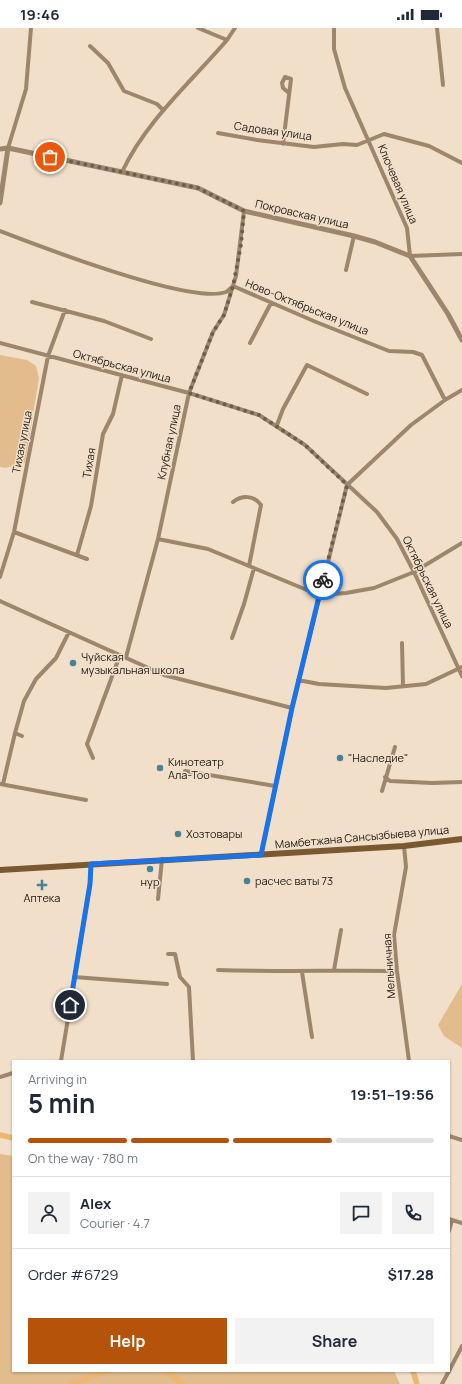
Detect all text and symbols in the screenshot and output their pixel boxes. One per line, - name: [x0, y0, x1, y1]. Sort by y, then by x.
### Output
- text: 19:46: [20, 4, 59, 25]
- street label: Садовая улица: [233, 118, 313, 143]
- pin: [33, 140, 67, 174]
- street label: Ключевая улица: [375, 142, 422, 226]
- icon: bag: [39, 146, 61, 168]
- street label: Покровская улица: [254, 195, 350, 232]
- street label: Ново-Октябрьская улица: [243, 275, 371, 338]
- street label: Октябрьская улица: [72, 345, 173, 386]
- street label: Клубная улица: [153, 403, 184, 481]
- street label: Тихая улица: [8, 409, 35, 475]
- street label: Тихая: [78, 447, 99, 479]
- street label: Октябрьская улица: [400, 533, 457, 630]
- courier: [303, 560, 343, 600]
- icon: bike: [312, 569, 334, 591]
- place label: Чуйская музыкальная школа: [81, 649, 185, 677]
- marker: Чуйская музыкальная школа: [68, 658, 78, 668]
- place label: "Наследие": [348, 750, 408, 765]
- marker: "Наследие": [335, 753, 345, 763]
- place label: Кинотеатр Ала-Тоо: [168, 754, 224, 782]
- marker: Кинотеатр Ала-Тоо: [155, 763, 165, 773]
- street label: Мамбетжана Сансызбыева улица: [274, 821, 450, 852]
- place label: Хозтовары: [186, 826, 242, 841]
- marker: Хозтовары: [173, 829, 183, 839]
- marker: нур: [145, 864, 155, 874]
- place label: расчес ваты 73: [255, 873, 333, 888]
- place label: нур: [141, 874, 160, 889]
- marker: расчес ваты 73: [242, 876, 252, 886]
- marker: Аптека: [37, 880, 47, 890]
- place label: Аптека: [24, 890, 60, 905]
- street label: Мельничная: [379, 933, 398, 999]
- pin: [53, 988, 87, 1022]
- icon: home: [59, 994, 81, 1016]
- text: Arriving in: [28, 1070, 87, 1088]
- text: 19:51–19:56: [350, 1084, 434, 1105]
- text: 5 min: [28, 1085, 95, 1121]
- text: On the way · 780 m: [28, 1149, 138, 1167]
- button: person: [28, 1192, 70, 1234]
- button: chat: [340, 1192, 382, 1234]
- button: phone: [392, 1192, 434, 1234]
- text: Alex: [80, 1193, 111, 1214]
- text: Courier · 4.7: [80, 1214, 150, 1232]
- text: Order #6729: [28, 1264, 119, 1285]
- text: $17.28: [388, 1264, 434, 1285]
- button: Help: [28, 1318, 227, 1364]
- button: Share: [235, 1318, 434, 1364]

